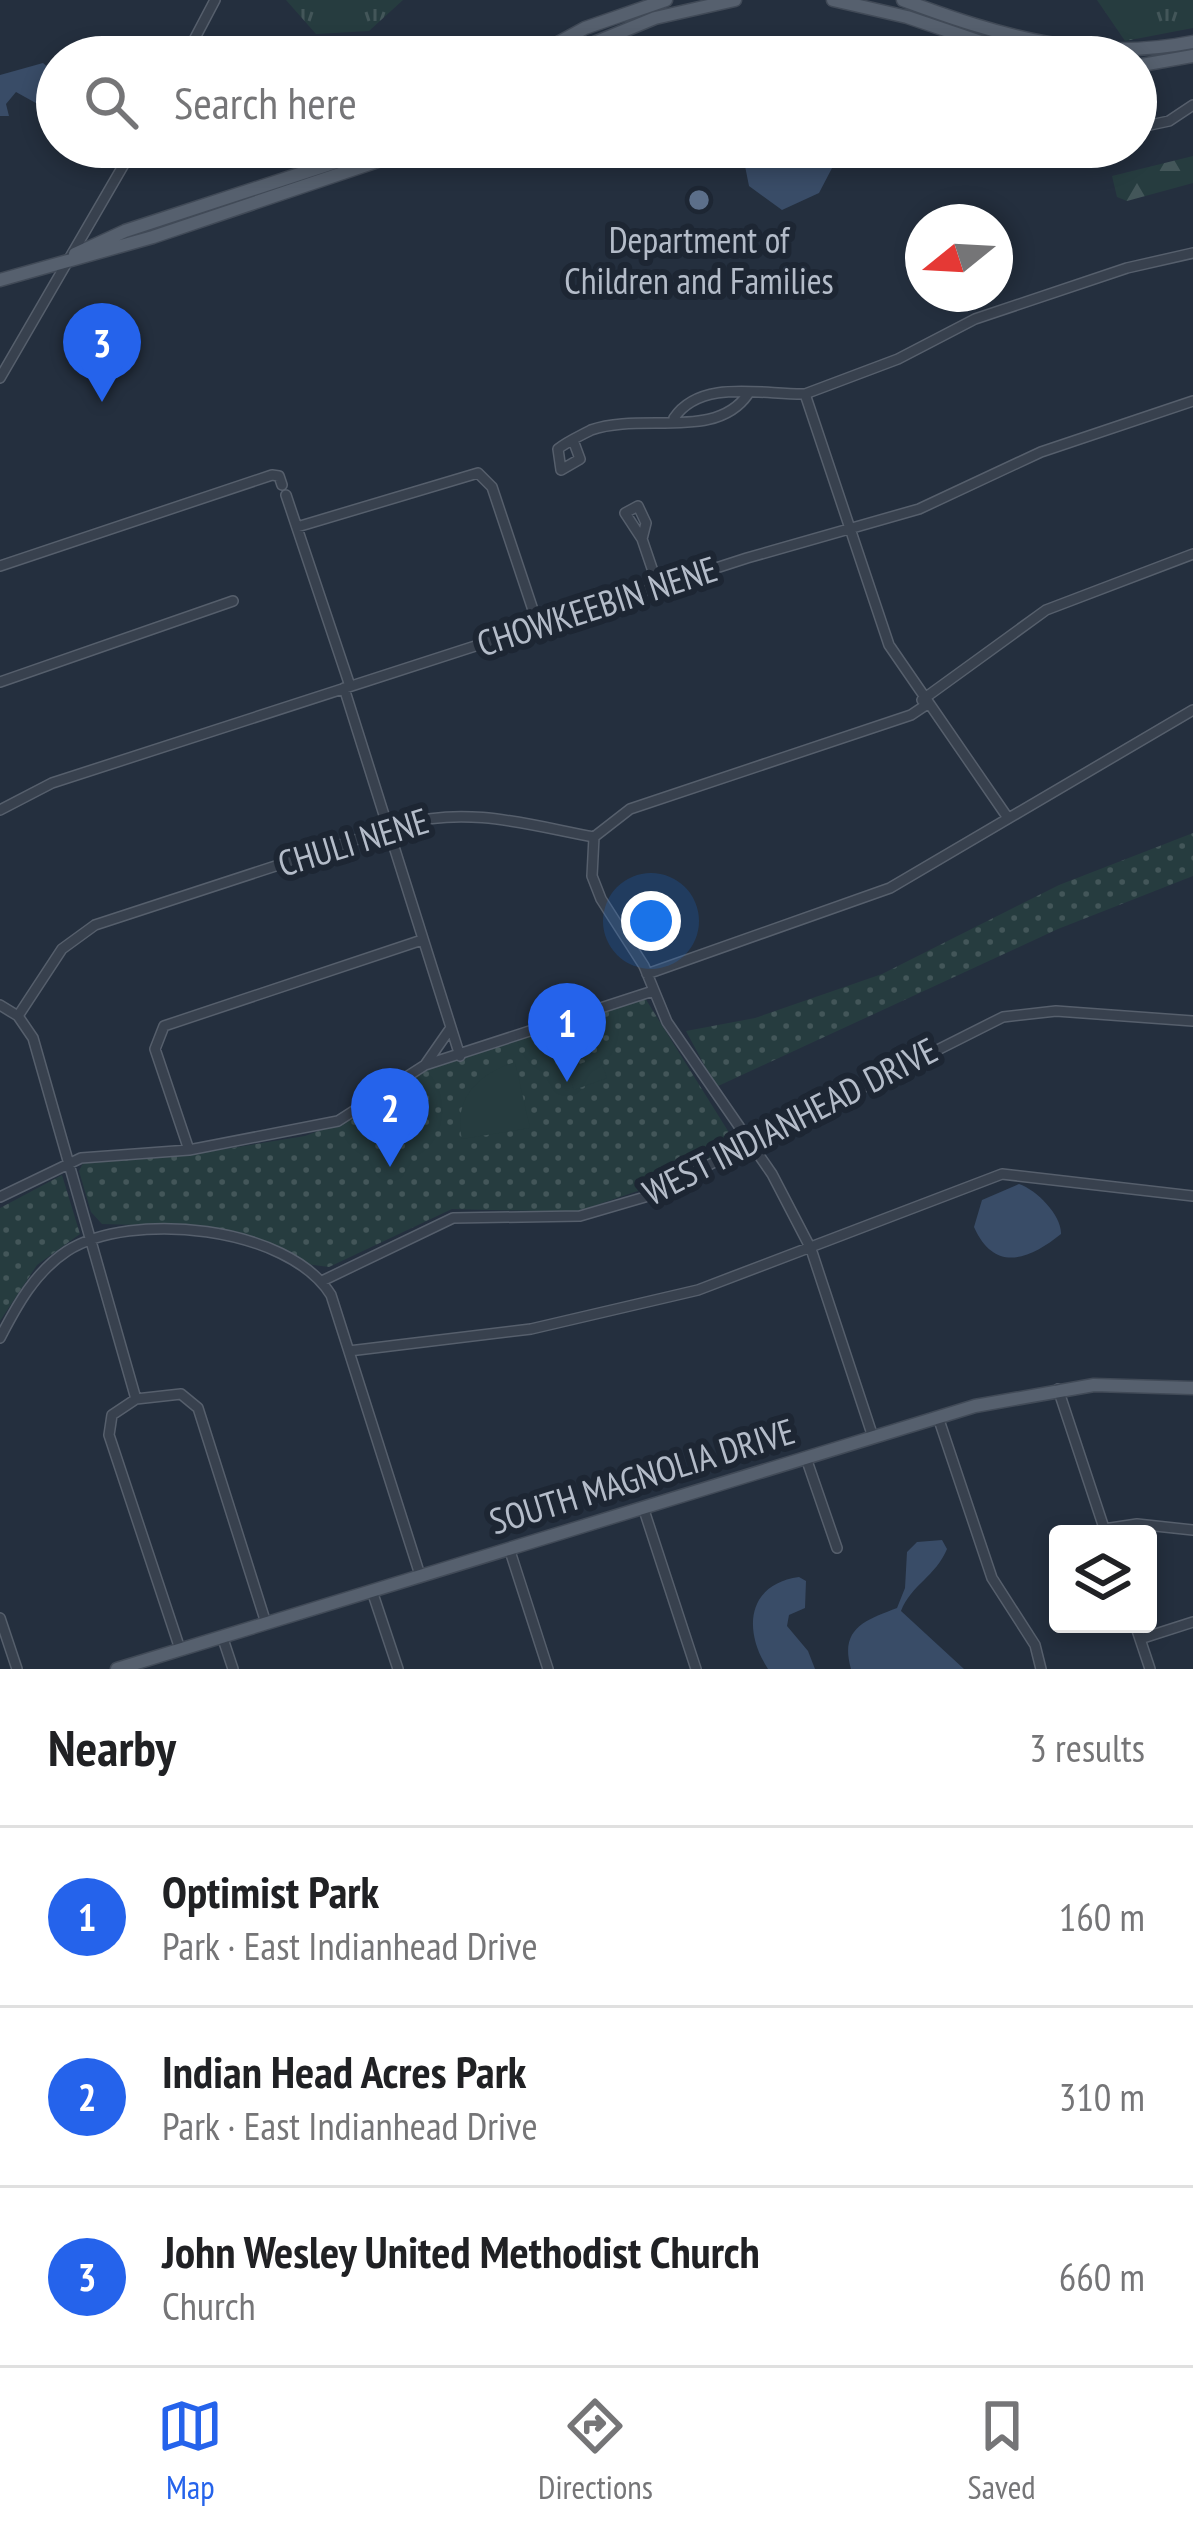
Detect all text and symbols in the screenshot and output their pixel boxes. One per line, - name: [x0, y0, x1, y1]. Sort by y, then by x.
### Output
- search box: [36, 36, 1157, 168]
- icon: search: [78, 69, 144, 135]
- text: Search here: [174, 73, 357, 131]
- marker: Department of Children and Families: [686, 187, 712, 213]
- north arrow: [905, 204, 1013, 312]
- place label: Department of Children and Families: [564, 216, 834, 304]
- pin: 3: [63, 303, 141, 402]
- street label: CHOWKEEBIN NENE: [471, 545, 723, 666]
- street label: CHULI NENE: [272, 796, 434, 887]
- your location: [621, 891, 681, 951]
- pin: 1: [528, 983, 606, 1082]
- street label: WEST INDIANHEAD DRIVE: [635, 1026, 945, 1215]
- pin: 2: [351, 1068, 429, 1167]
- street label: SOUTH MAGNOLIA DRIVE: [484, 1407, 800, 1544]
- map controls: [1049, 1525, 1157, 1633]
- button: layers: [1049, 1525, 1157, 1633]
- text: Nearby: [48, 1714, 176, 1780]
- text: 3 results: [1029, 1722, 1145, 1773]
- text: Optimist Park: [162, 1862, 379, 1920]
- text: 1: [78, 1891, 96, 1942]
- text: 160 m: [1059, 1891, 1145, 1942]
- text: Park · East Indianhead Drive: [162, 1920, 538, 1971]
- text: Indian Head Acres Park: [162, 2042, 526, 2100]
- text: 2: [78, 2071, 96, 2122]
- text: 310 m: [1059, 2071, 1145, 2122]
- text: Park · East Indianhead Drive: [162, 2100, 538, 2151]
- text: John Wesley United Methodist Church: [162, 2222, 760, 2280]
- text: 3: [78, 2251, 96, 2302]
- text: 660 m: [1059, 2251, 1145, 2302]
- text: Church: [162, 2280, 256, 2331]
- tab: Map: [157, 2393, 223, 2508]
- tab: Directions: [538, 2393, 653, 2508]
- tab: Saved: [968, 2393, 1036, 2508]

